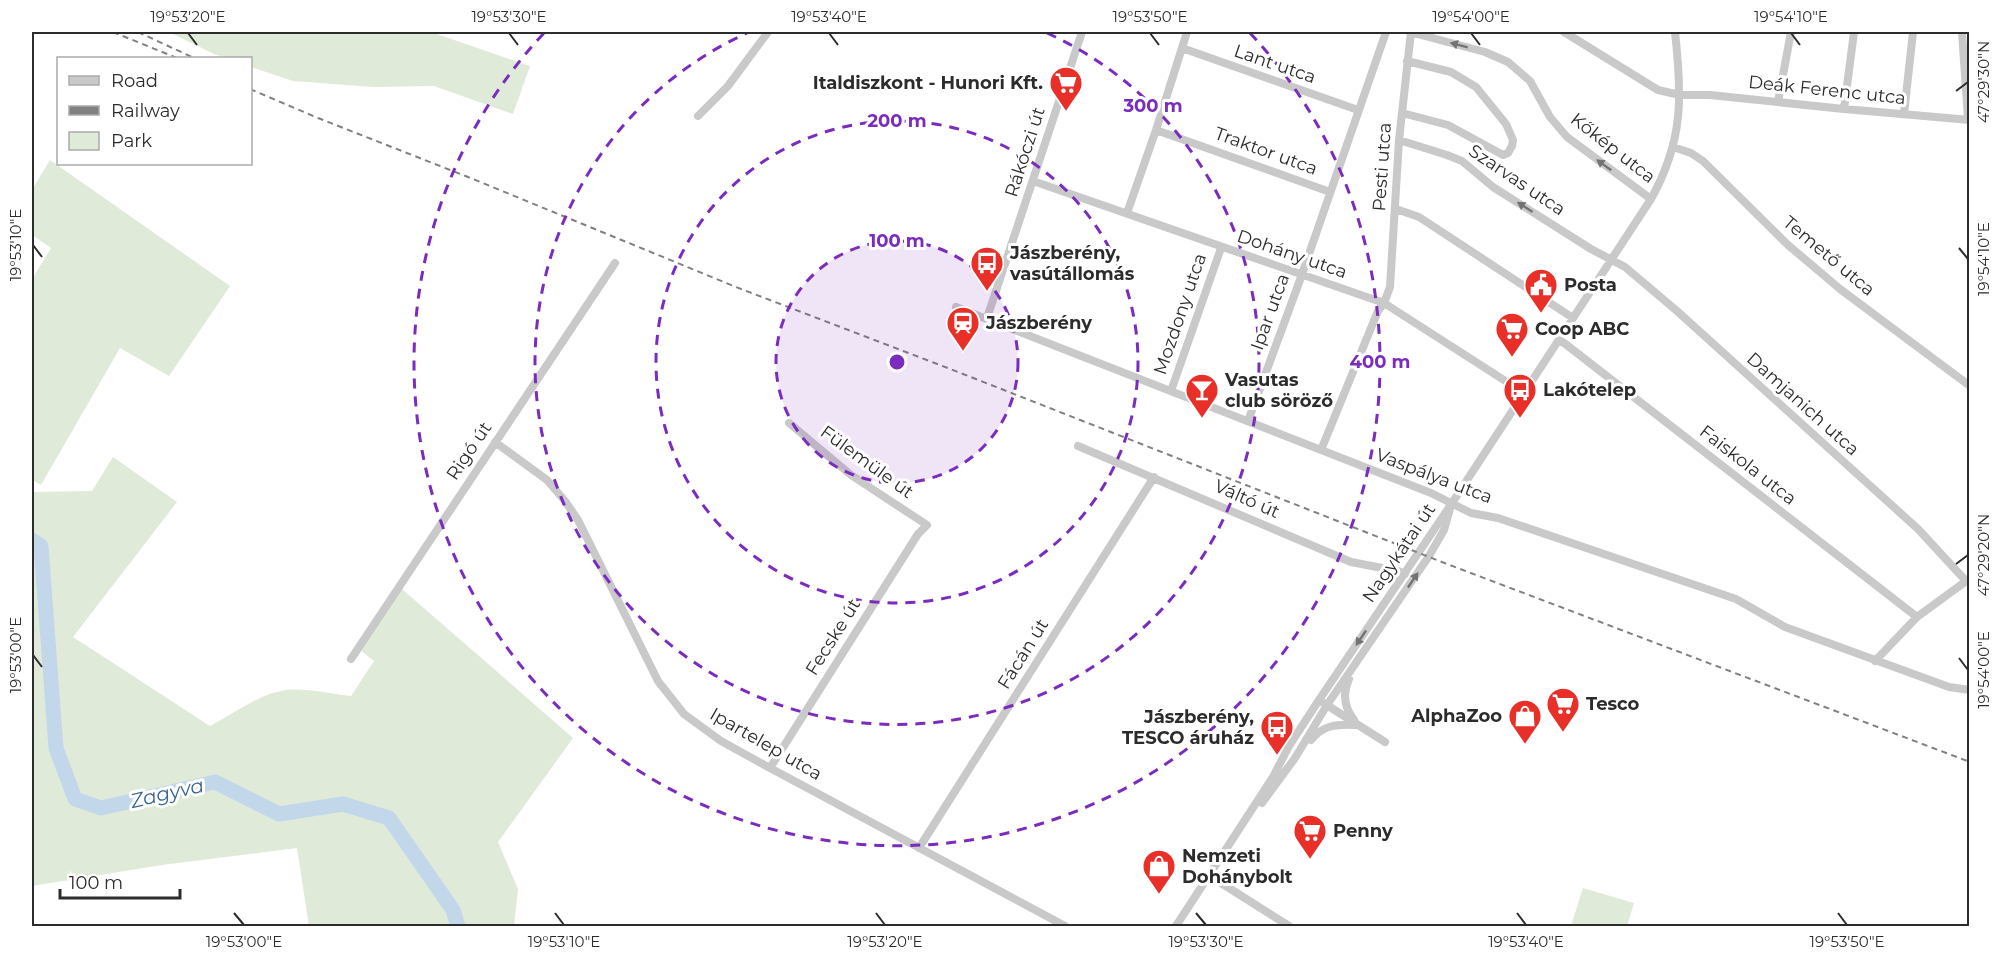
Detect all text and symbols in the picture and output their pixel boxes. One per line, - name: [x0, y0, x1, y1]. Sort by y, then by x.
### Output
- text: 19°53'20"E: [150, 7, 226, 26]
- text: 19°53'30"E: [471, 7, 547, 26]
- text: 19°53'40"E: [791, 7, 867, 26]
- text: 19°53'50"E: [1112, 7, 1188, 26]
- text: 19°54'00"E: [1432, 7, 1510, 26]
- text: 19°54'10"E: [1754, 7, 1828, 26]
- one-way arrow: [1450, 39, 1468, 49]
- street label: Lant utca: [1231, 40, 1319, 88]
- text: 47°29'30"N: [1974, 41, 1993, 123]
- legend: [57, 57, 252, 165]
- supermarket icon: Italdiszkont - Hunori Kft.: [1048, 65, 1084, 112]
- text: Road: [111, 70, 158, 92]
- street label: Deák Ferenc utca: [1747, 71, 1907, 109]
- place label: Italdiszkont - Hunori Kft.: [813, 72, 1043, 94]
- text: 300 m: [1122, 95, 1183, 117]
- text: Railway: [111, 100, 180, 122]
- street label: Rákóczi út: [1000, 104, 1050, 200]
- street label: Kőkép utca: [1566, 108, 1660, 188]
- text: 200 m: [867, 110, 927, 132]
- street label: Traktor utca: [1212, 122, 1320, 180]
- street label: Pesti utca: [1368, 122, 1396, 212]
- text: Park: [111, 130, 152, 152]
- street label: Szarvas utca: [1465, 140, 1569, 220]
- one-way arrow: [1596, 159, 1612, 171]
- one-way arrow: [1517, 202, 1533, 213]
- text: 19°53'10"E: [6, 209, 25, 281]
- street label: Temető utca: [1779, 211, 1879, 301]
- text: 19°54'10"E: [1974, 222, 1993, 296]
- street label: Dohány utca: [1234, 225, 1350, 283]
- text: 100 m: [869, 230, 925, 252]
- place label: Jászberény, vasútállomás: [1009, 242, 1135, 285]
- bus stop icon: Jászberény, vasútállomás: [969, 245, 1005, 292]
- street label: Mozdony utca: [1149, 250, 1211, 378]
- public building icon: Posta: [1523, 267, 1559, 314]
- street label: Ipar utca: [1246, 271, 1294, 353]
- place label: Posta: [1564, 274, 1617, 296]
- station icon: Jászberény: [945, 305, 981, 352]
- supermarket icon: Coop ABC: [1494, 311, 1530, 358]
- place label: Jászberény: [985, 312, 1092, 334]
- place label: Coop ABC: [1535, 318, 1629, 340]
- street label: Damjanich utca: [1742, 348, 1864, 460]
- text: 400 m: [1350, 351, 1410, 373]
- centre of rings: [887, 352, 907, 372]
- place label: Vasutas club söröző: [1224, 369, 1333, 412]
- bar icon: Vasutas club söröző: [1184, 372, 1220, 419]
- bus stop icon: Lakótelep: [1502, 372, 1538, 419]
- place label: Lakótelep: [1543, 379, 1636, 401]
- street label: Rigó út: [442, 418, 496, 484]
- street label: Faiskola utca: [1695, 420, 1801, 510]
- street label: Fülemüle út: [816, 421, 918, 503]
- street label: Vaspálya utca: [1373, 444, 1495, 508]
- street label: Váltó út: [1211, 475, 1283, 523]
- street label: Nagykátai út: [1358, 499, 1440, 607]
- text: 47°29'20"N: [1974, 514, 1993, 596]
- one-way arrow: [1407, 571, 1418, 588]
- street label: Fecske út: [801, 595, 865, 679]
- street label: Fácán út: [993, 615, 1053, 693]
- text: 19°53'00"E: [6, 617, 25, 693]
- one-way arrow: [1355, 630, 1367, 646]
- text: 19°54'00"E: [1974, 631, 1993, 709]
- supermarket icon: Tesco: [1545, 686, 1581, 733]
- place label: Tesco: [1586, 693, 1640, 715]
- shop icon: AlphaZoo: [1507, 698, 1543, 745]
- street label: Ipartelep utca: [706, 703, 826, 785]
- place label: AlphaZoo: [1410, 705, 1502, 727]
- place label: Jászberény, TESCO áruház: [1122, 706, 1254, 749]
- bus stop icon: Jászberény, TESCO áruház: [1259, 709, 1295, 756]
- water label: Zagyva: [127, 773, 206, 813]
- supermarket icon: Penny: [1292, 813, 1328, 860]
- place label: Penny: [1333, 820, 1393, 842]
- place label: Nemzeti Dohánybolt: [1182, 845, 1293, 888]
- shop icon: Nemzeti Dohánybolt: [1141, 848, 1177, 895]
- scale bar: [60, 862, 180, 900]
- text: 100 m: [69, 872, 123, 894]
- text: 19°53'00"E: [206, 932, 282, 951]
- text: 19°53'10"E: [528, 932, 600, 951]
- text: 19°53'20"E: [847, 932, 923, 951]
- text: 19°53'30"E: [1168, 932, 1244, 951]
- text: 19°53'40"E: [1488, 932, 1564, 951]
- text: 19°53'50"E: [1809, 932, 1885, 951]

